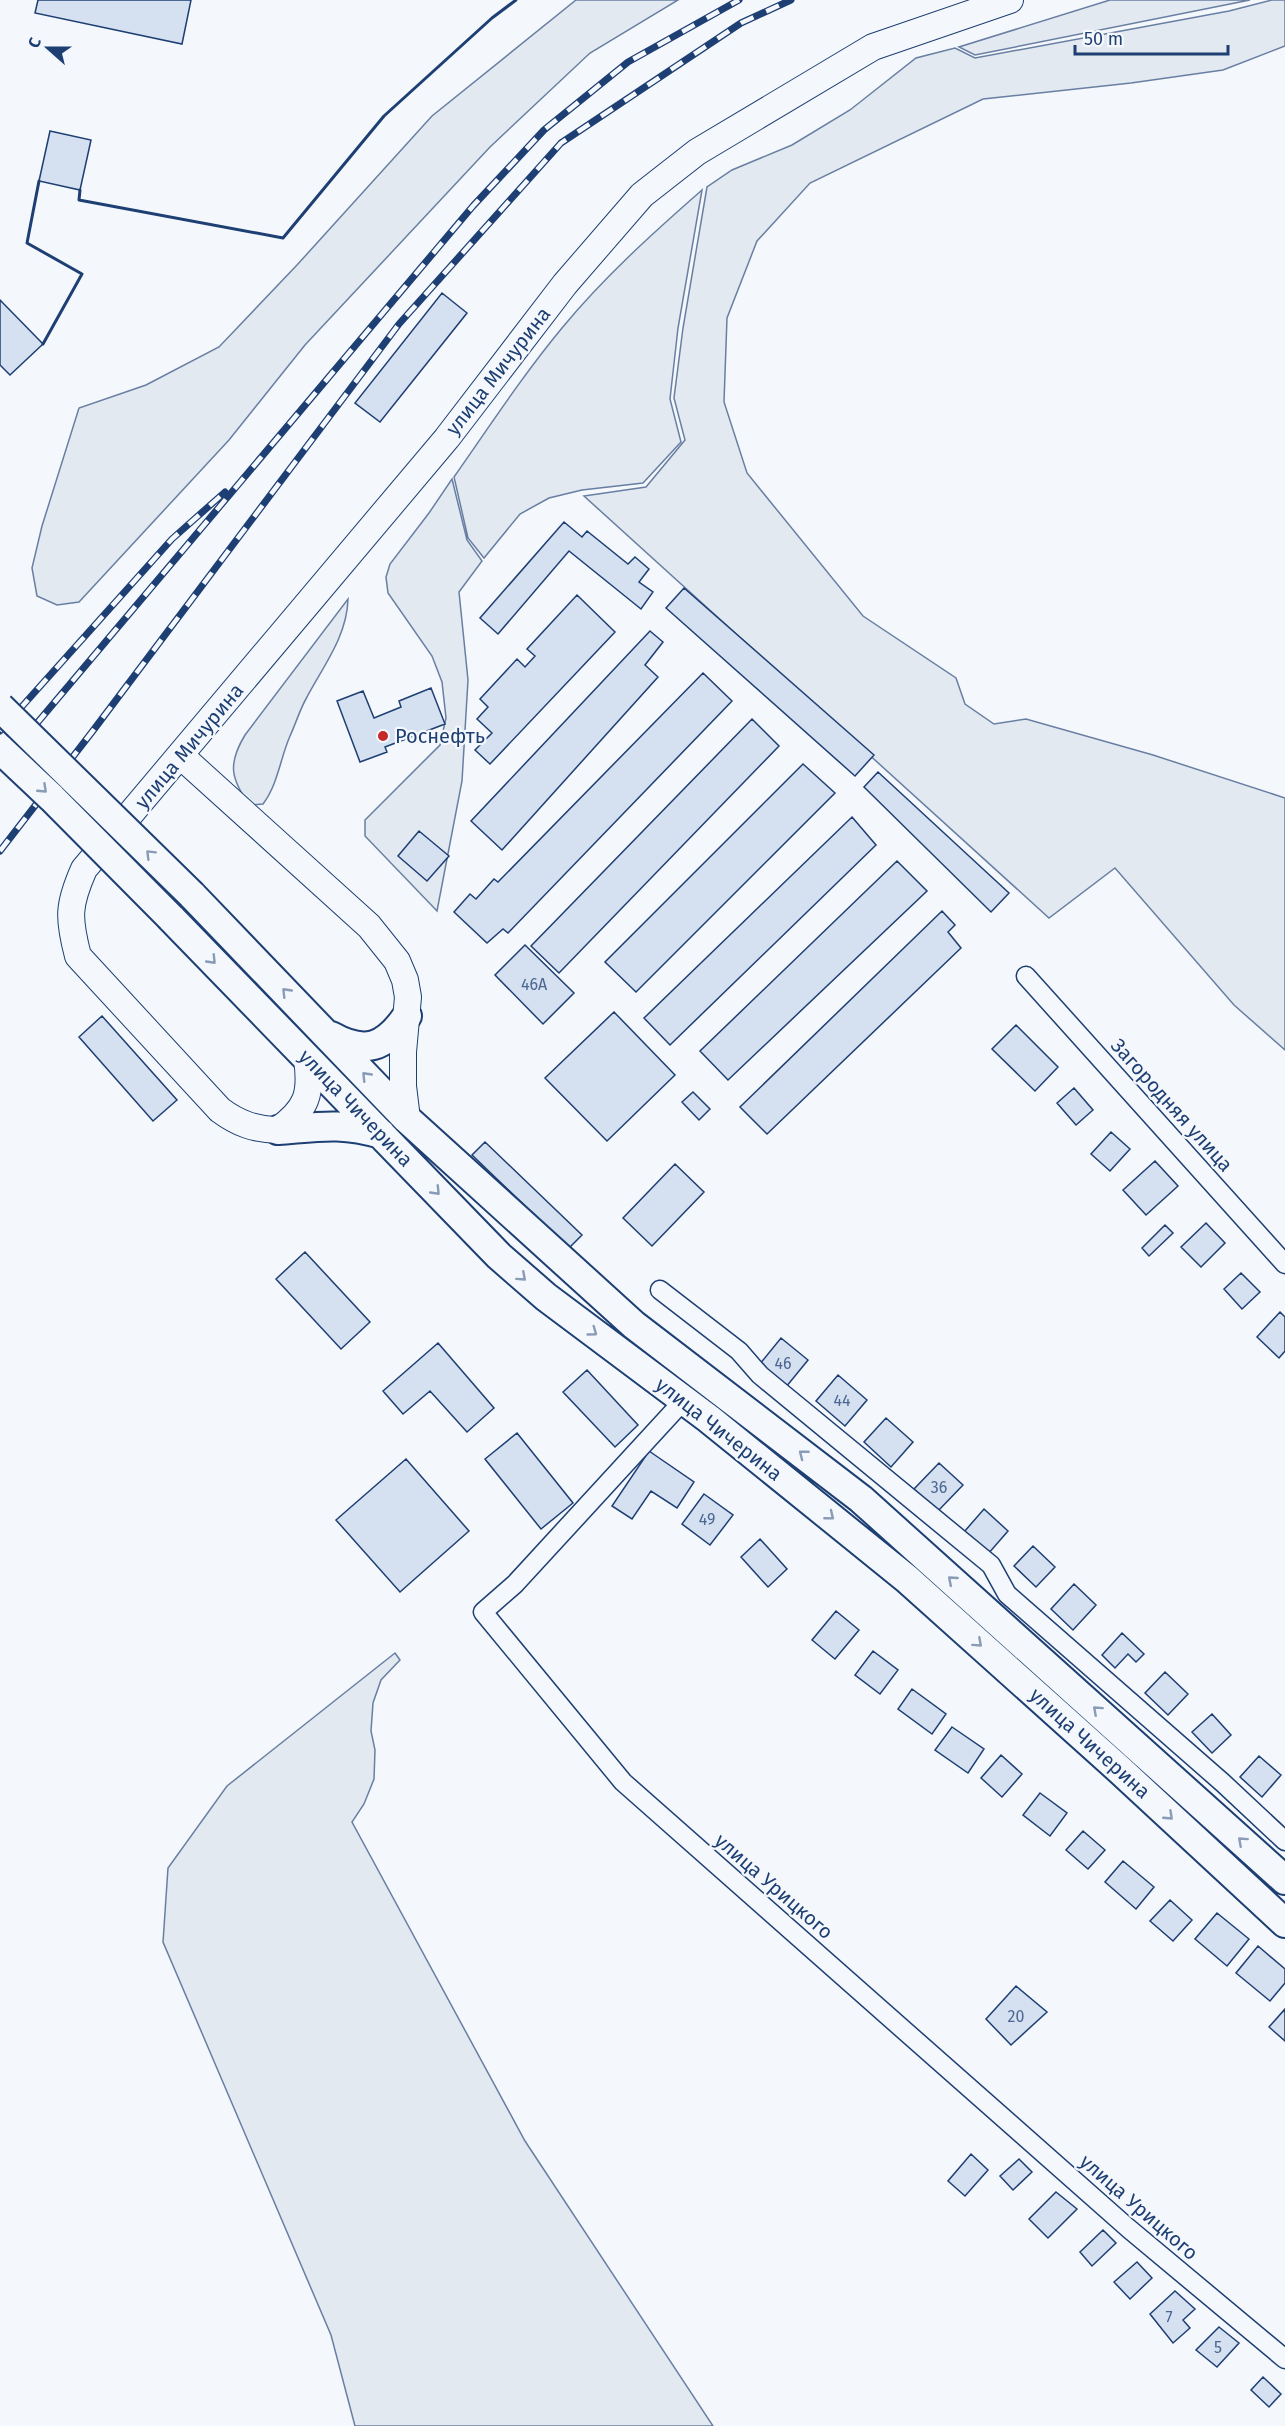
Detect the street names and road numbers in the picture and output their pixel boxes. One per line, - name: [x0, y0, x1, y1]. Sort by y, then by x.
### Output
- street label: улица Мичурина: [440, 302, 556, 440]
- street label: улица Мичурина: [130, 678, 248, 814]
- street label: Загородняя улица: [1106, 1034, 1238, 1176]
- street label: улица Чичерина: [294, 1044, 418, 1172]
- street label: улица Чичерина: [651, 1372, 787, 1486]
- street label: улица Чичерина: [1025, 1683, 1155, 1803]
- street label: улица Урицкого: [710, 1828, 838, 1944]
- street label: улица Урицкого: [1075, 2149, 1203, 2265]

